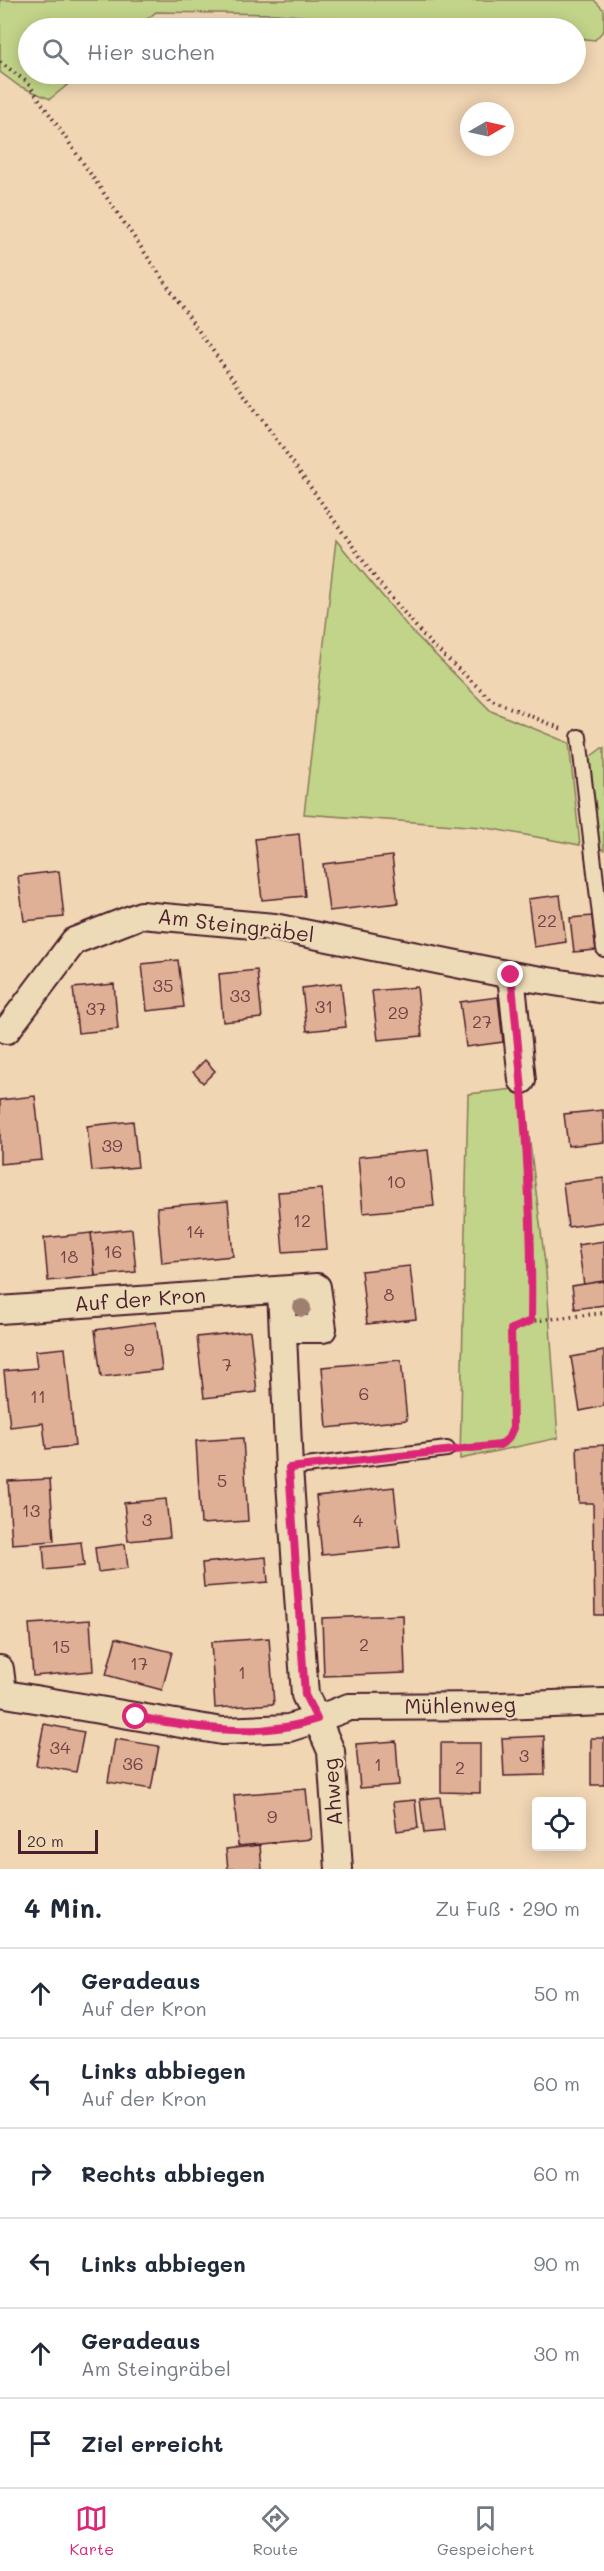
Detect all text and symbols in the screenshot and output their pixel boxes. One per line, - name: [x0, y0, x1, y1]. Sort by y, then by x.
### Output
- search box: [18, 18, 586, 84]
- icon: search: [39, 35, 72, 68]
- text: Hier suchen: [87, 37, 215, 66]
- north arrow: [460, 102, 514, 156]
- street label: Am Steingräbel: [156, 902, 316, 948]
- house number: 22: [537, 908, 557, 932]
- route end: [497, 961, 523, 987]
- house number: 35: [152, 973, 174, 997]
- house number: 33: [229, 983, 251, 1007]
- house number: 31: [315, 994, 333, 1018]
- house number: 37: [86, 996, 106, 1020]
- house number: 29: [388, 1000, 409, 1024]
- house number: 27: [472, 1009, 492, 1033]
- house number: 39: [101, 1133, 123, 1157]
- house number: 10: [386, 1169, 406, 1193]
- house number: 12: [293, 1208, 311, 1232]
- house number: 14: [186, 1219, 205, 1243]
- house number: 16: [104, 1239, 122, 1263]
- house number: 18: [60, 1244, 79, 1268]
- street label: Auf der Kron: [73, 1280, 207, 1317]
- house number: 8: [384, 1282, 395, 1306]
- house number: 9: [124, 1337, 135, 1361]
- house number: 7: [222, 1352, 232, 1376]
- house number: 6: [359, 1381, 369, 1405]
- house number: 11: [30, 1384, 46, 1408]
- house number: 5: [217, 1468, 227, 1492]
- house number: 13: [22, 1498, 40, 1522]
- house number: 3: [142, 1507, 152, 1531]
- house number: 4: [353, 1508, 364, 1532]
- house number: 2: [359, 1632, 369, 1656]
- house number: 15: [52, 1634, 70, 1658]
- house number: 17: [130, 1651, 148, 1675]
- house number: 1: [238, 1660, 246, 1684]
- street label: Mühlenweg: [404, 1690, 516, 1719]
- route start: [122, 1703, 148, 1729]
- house number: 34: [49, 1735, 71, 1759]
- house number: 3: [519, 1743, 529, 1767]
- house number: 36: [122, 1751, 144, 1775]
- house number: 1: [374, 1752, 382, 1776]
- house number: 2: [455, 1755, 465, 1779]
- street label: Ahweg: [316, 1757, 347, 1827]
- map controls: [532, 1797, 586, 1851]
- button: locate: [532, 1797, 586, 1851]
- house number: 9: [267, 1804, 278, 1828]
- scale bar: [18, 1827, 98, 1854]
- text: 20 m: [27, 1830, 64, 1851]
- text: 4 Min.: [24, 1891, 103, 1925]
- text: Zu Fuß · 290 m: [435, 1895, 580, 1921]
- text: Geradeaus: [81, 1966, 200, 1995]
- icon: ahead: [24, 1977, 57, 2010]
- text: 50 m: [534, 1980, 580, 2006]
- text: Auf der Kron: [81, 1995, 207, 2021]
- text: Links abbiegen: [81, 2056, 246, 2085]
- icon: left: [24, 2067, 57, 2100]
- text: 60 m: [533, 2070, 580, 2096]
- text: Auf der Kron: [81, 2085, 207, 2111]
- icon: right: [24, 2157, 57, 2190]
- text: Rechts abbiegen: [81, 2159, 265, 2188]
- text: 60 m: [533, 2160, 580, 2186]
- icon: left: [24, 2247, 57, 2280]
- text: Links abbiegen: [81, 2249, 246, 2278]
- text: 90 m: [534, 2250, 580, 2276]
- text: Geradeaus: [81, 2326, 200, 2355]
- icon: ahead: [24, 2337, 57, 2370]
- text: 30 m: [534, 2340, 580, 2366]
- text: Am Steingräbel: [81, 2355, 231, 2381]
- icon: arrive: [24, 2427, 57, 2460]
- text: Ziel erreicht: [81, 2429, 223, 2458]
- tab: Karte: [69, 2502, 114, 2559]
- tab: Route: [253, 2502, 298, 2559]
- tab: Gespeichert: [437, 2502, 535, 2559]

